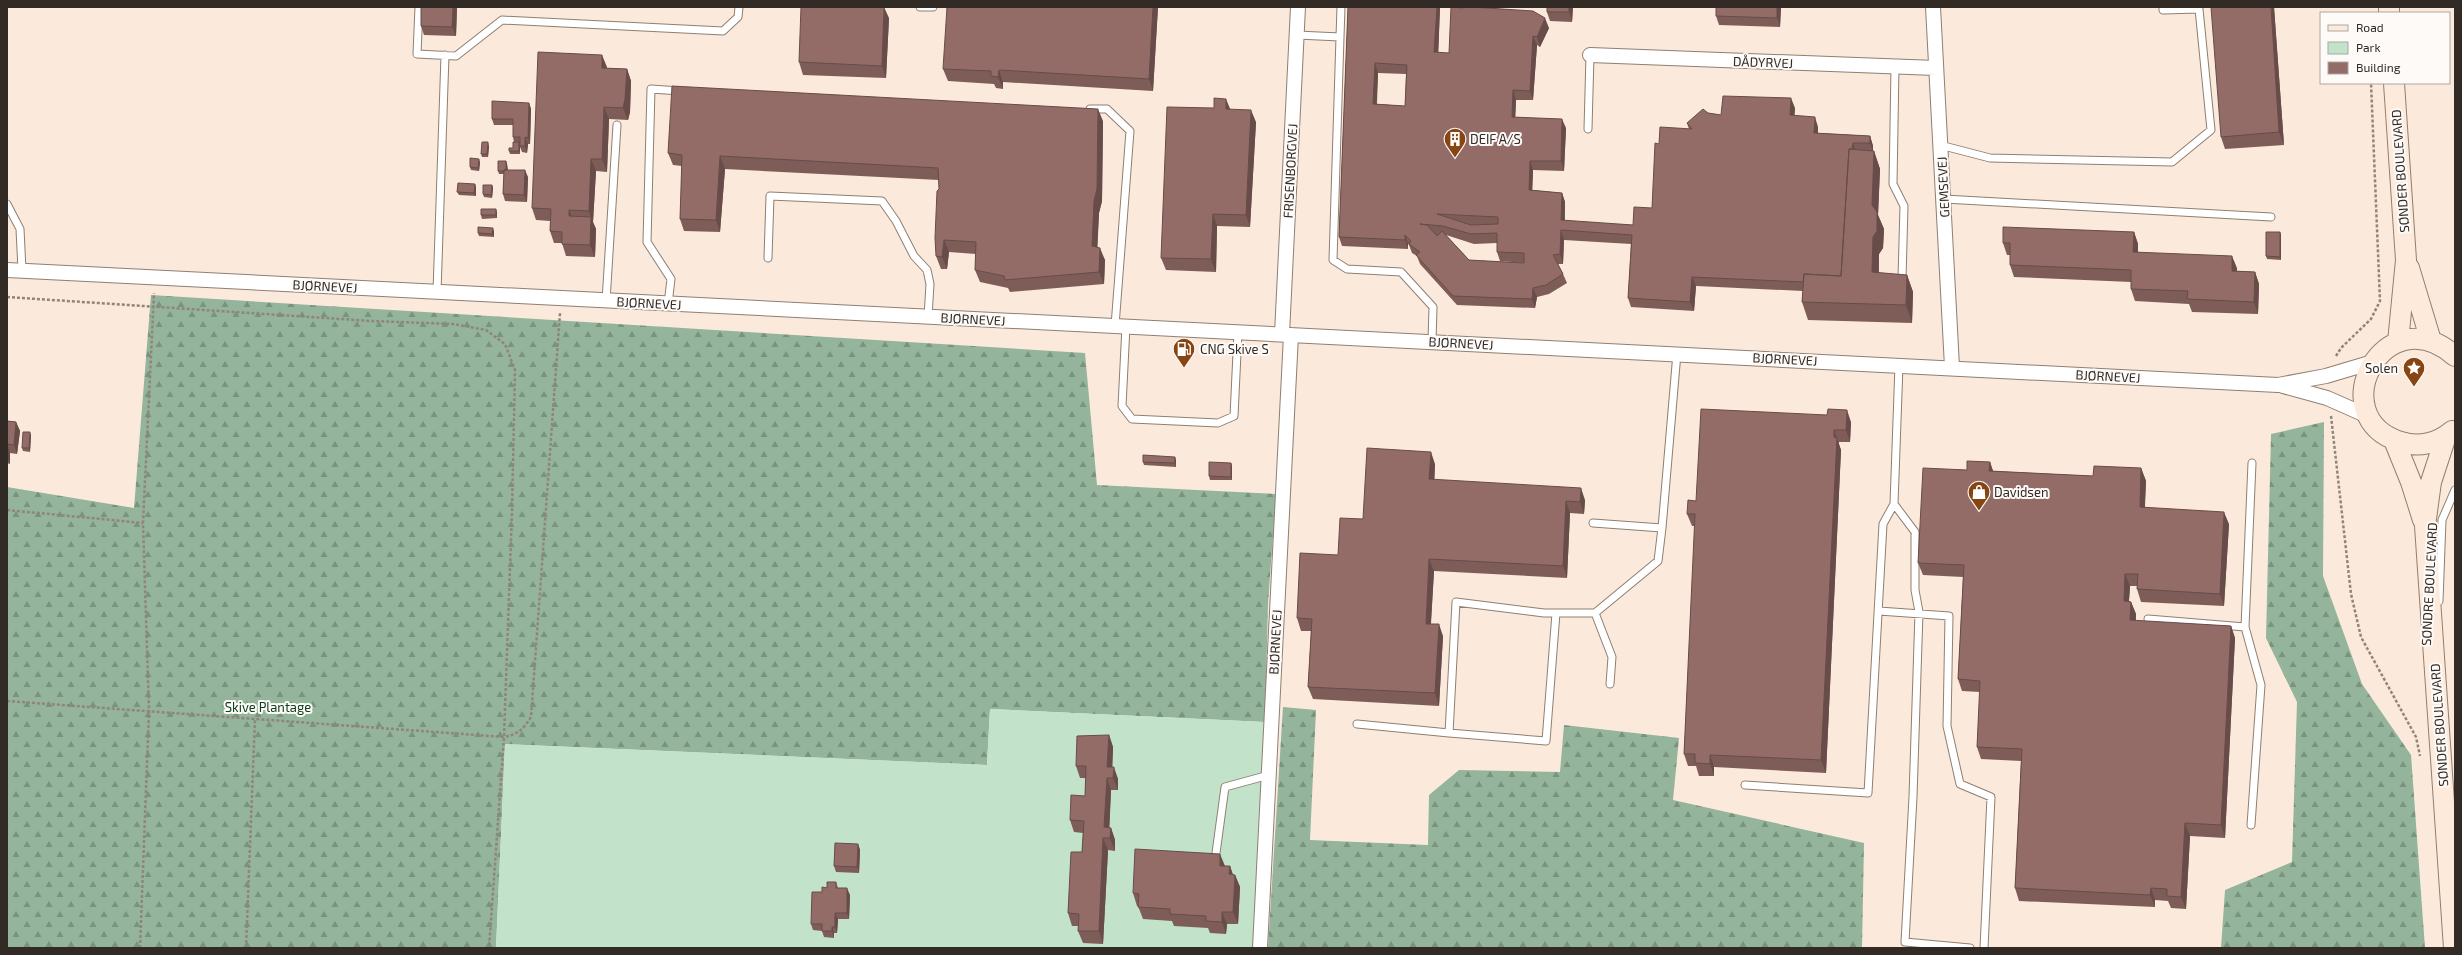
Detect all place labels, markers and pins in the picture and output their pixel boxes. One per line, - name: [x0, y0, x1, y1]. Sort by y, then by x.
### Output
- building icon: DEIF A/S: [1442, 126, 1468, 159]
- place label: DEIF A/S: [1470, 131, 1521, 147]
- fuel station icon: CNG Skive S: [1171, 336, 1197, 369]
- place label: CNG Skive S: [1200, 341, 1269, 357]
- place icon: Solen: [2401, 355, 2427, 388]
- place label: Solen: [2365, 360, 2398, 376]
- shop icon: Davidsen: [1966, 479, 1992, 512]
- place label: Davidsen: [1994, 484, 2048, 500]

